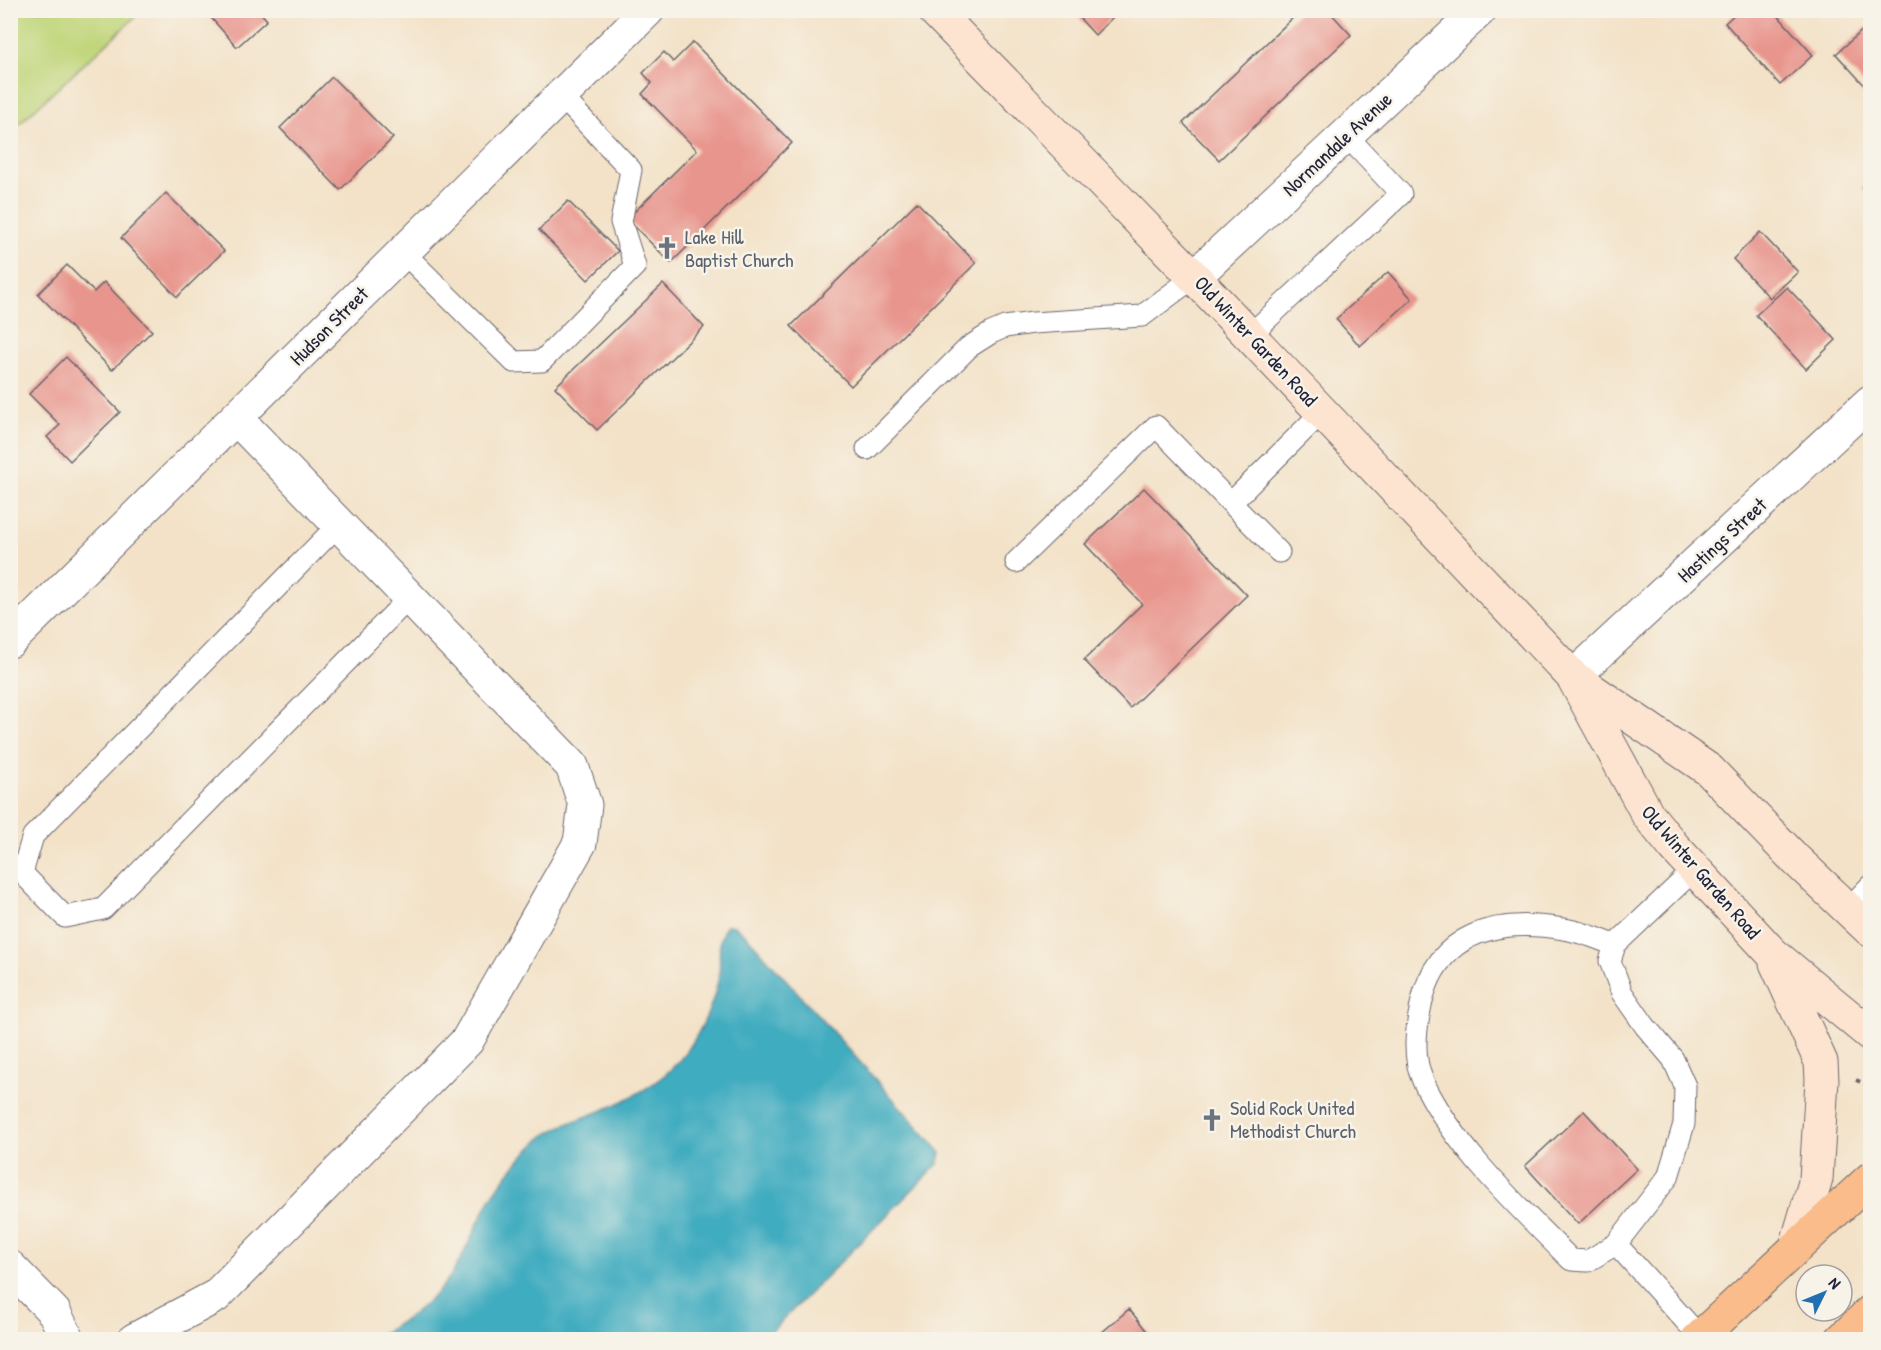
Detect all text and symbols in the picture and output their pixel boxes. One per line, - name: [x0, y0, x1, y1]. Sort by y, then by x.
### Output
- street label: Normandale Avenue: [1276, 86, 1397, 202]
- place label: Lake Hill Baptist Church: [685, 223, 793, 273]
- church icon: Lake Hill Baptist Church: [654, 235, 680, 261]
- street label: Old Winter Garden Road: [1189, 270, 1324, 412]
- street label: Hudson Street: [283, 280, 375, 371]
- street label: Hastings Street: [1671, 490, 1773, 588]
- street label: Old Winter Garden Road: [1636, 799, 1767, 945]
- place label: Solid Rock United Methodist Church: [1230, 1094, 1356, 1144]
- church icon: Solid Rock United Methodist Church: [1199, 1107, 1225, 1133]
- north arrow: [1794, 1263, 1854, 1323]
- text: N: [1824, 1272, 1846, 1294]

